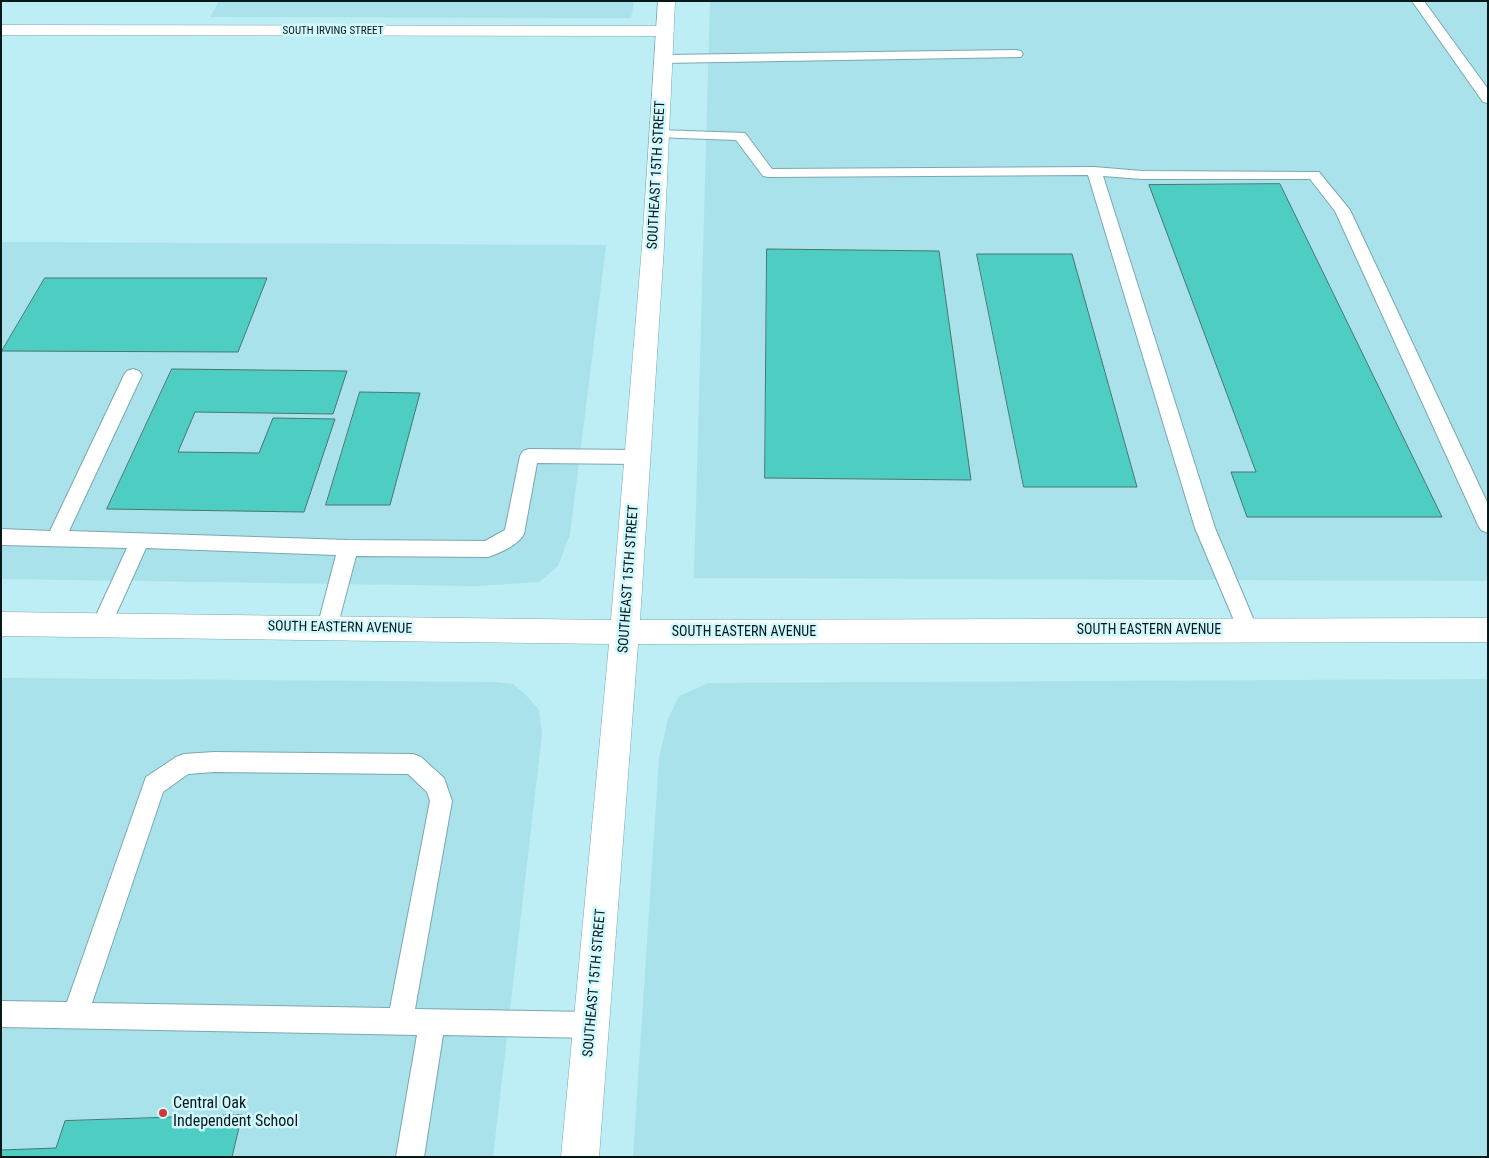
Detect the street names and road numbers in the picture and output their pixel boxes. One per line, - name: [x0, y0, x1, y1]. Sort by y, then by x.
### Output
- street label: SOUTH IRVING STREET: [283, 24, 383, 38]
- street label: SOUTHEAST 15TH STREET: [645, 100, 669, 250]
- street label: SOUTHEAST 15TH STREET: [615, 504, 643, 654]
- street label: SOUTH EASTERN AVENUE: [268, 618, 412, 638]
- street label: SOUTH EASTERN AVENUE: [1077, 622, 1221, 638]
- street label: SOUTH EASTERN AVENUE: [672, 624, 816, 640]
- street label: SOUTHEAST 15TH STREET: [580, 908, 610, 1058]

